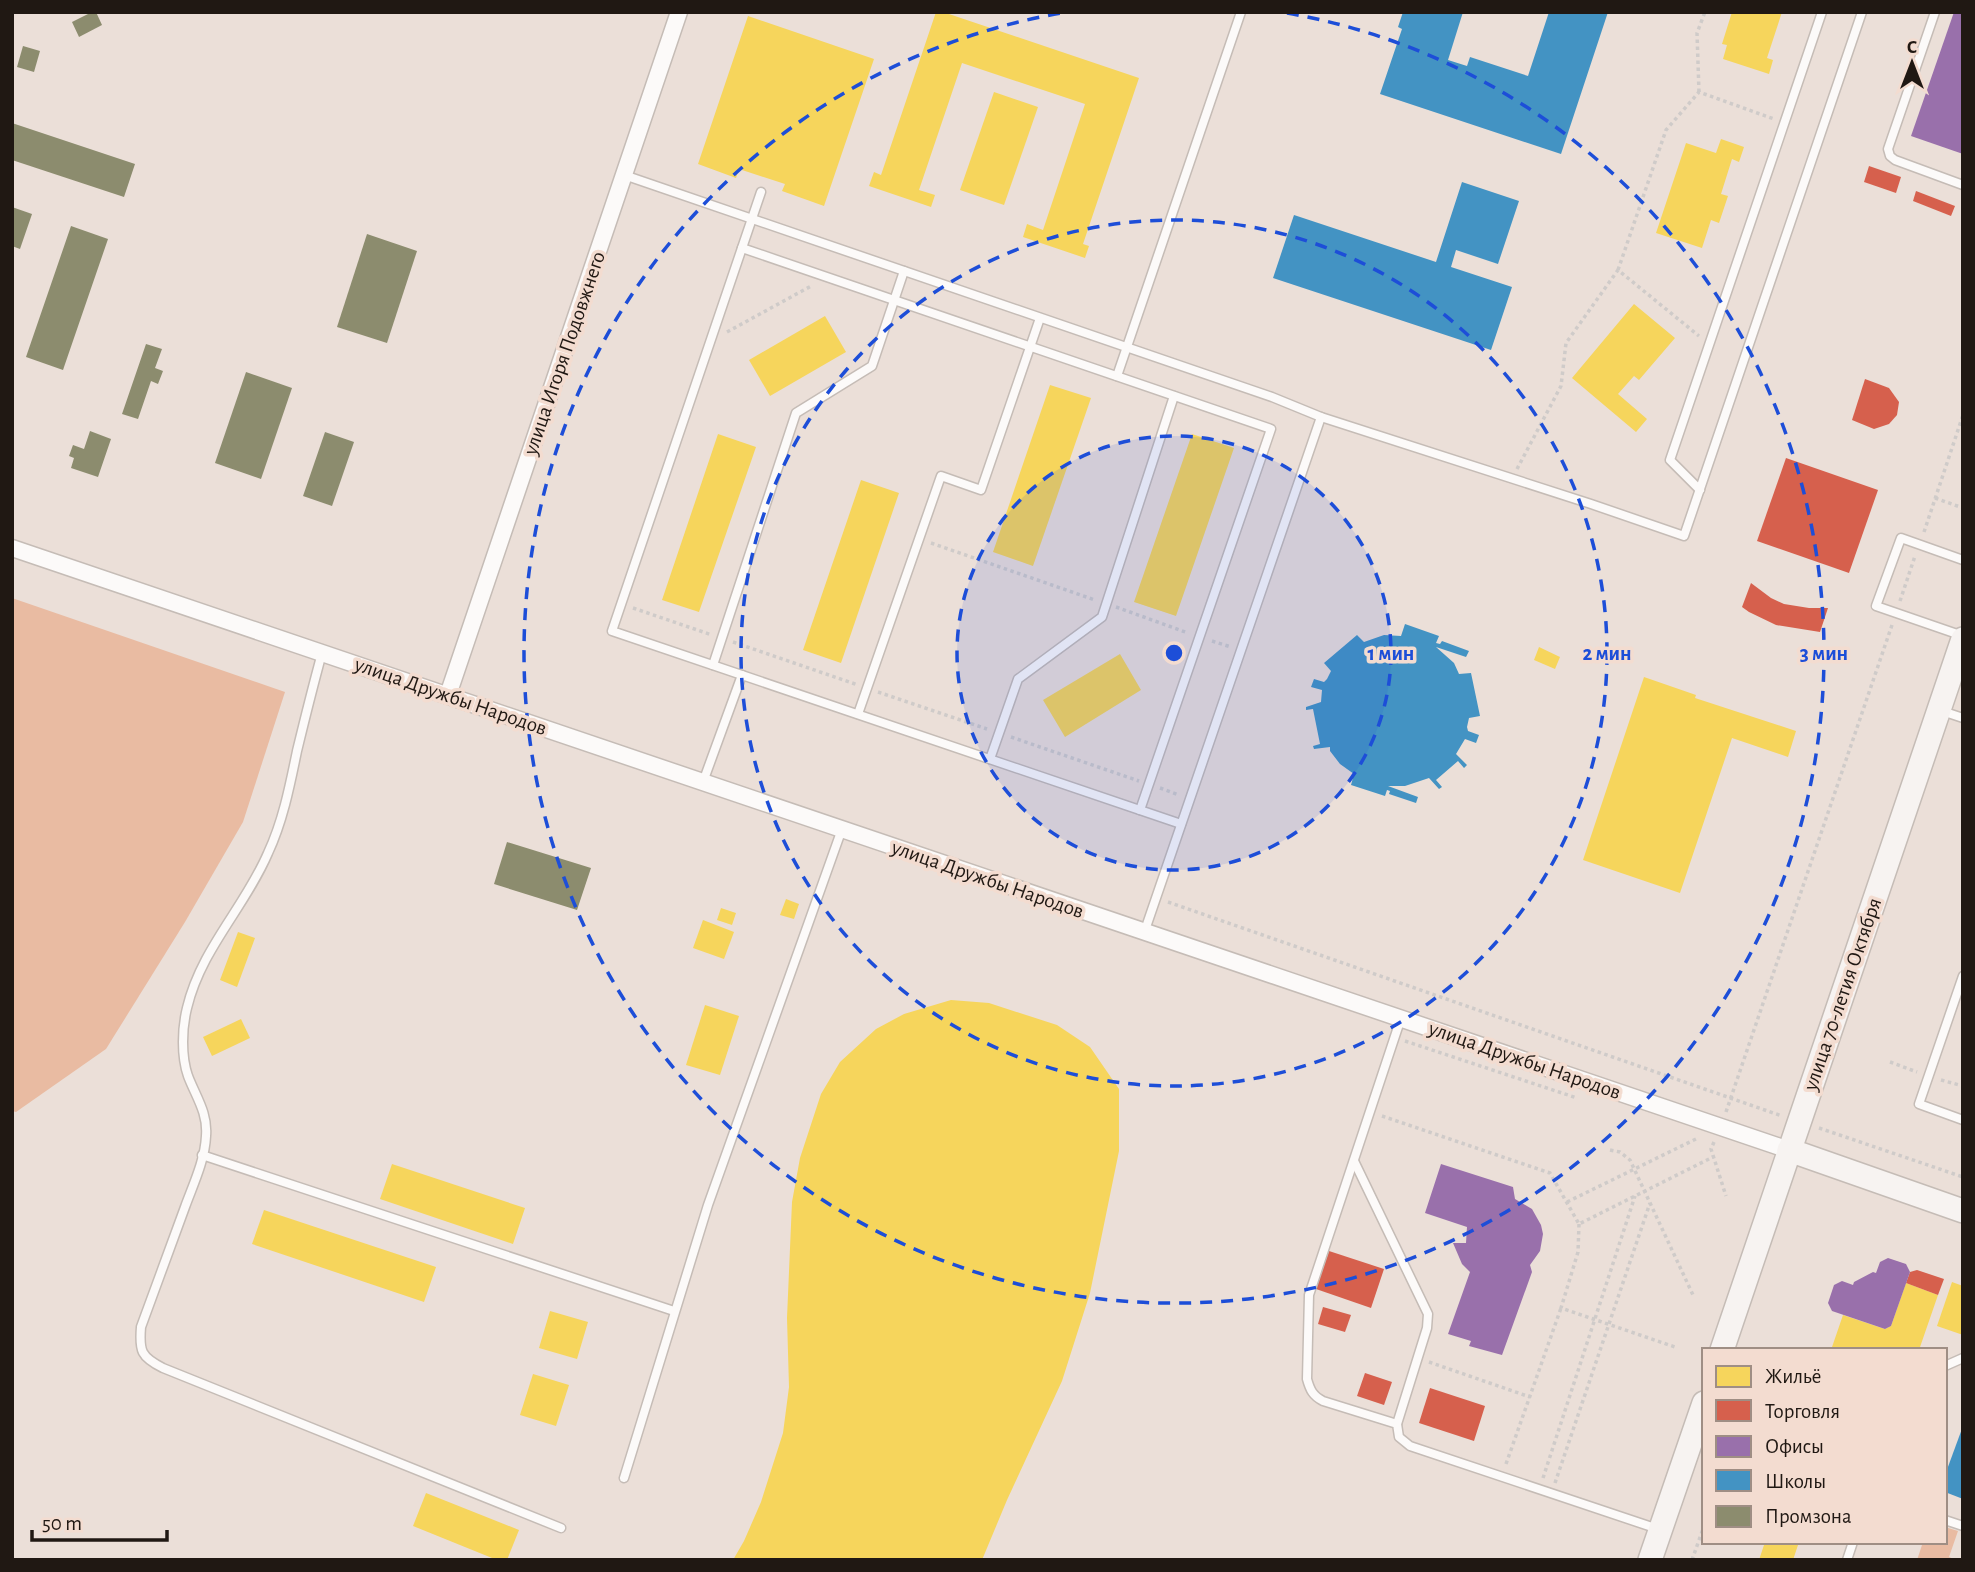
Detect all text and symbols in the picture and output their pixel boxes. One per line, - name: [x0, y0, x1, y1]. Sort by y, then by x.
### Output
- north arrow: [1877, 28, 1947, 98]
- text: С: [1907, 38, 1917, 57]
- street label: улица Игоря Подовжнего: [519, 249, 609, 459]
- centre of rings: [1162, 641, 1186, 665]
- text: 1 мин: [1368, 643, 1414, 664]
- text: 2 мин: [1582, 643, 1632, 664]
- text: 3 мин: [1800, 643, 1848, 664]
- street label: улица Дружбы Народов: [351, 653, 550, 739]
- street label: улица Дружбы Народов: [888, 836, 1087, 922]
- street label: улица 70-летия Октября: [1799, 895, 1885, 1094]
- street label: улица Дружбы Народов: [1425, 1017, 1624, 1103]
- legend: [1702, 1348, 1947, 1544]
- text: Жильё: [1765, 1366, 1821, 1387]
- text: Торговля: [1765, 1401, 1840, 1422]
- text: Офисы: [1765, 1436, 1824, 1457]
- text: Школы: [1765, 1471, 1826, 1492]
- scale bar: [32, 1498, 166, 1542]
- text: Промзона: [1765, 1506, 1852, 1527]
- text: 50 m: [42, 1513, 82, 1534]

